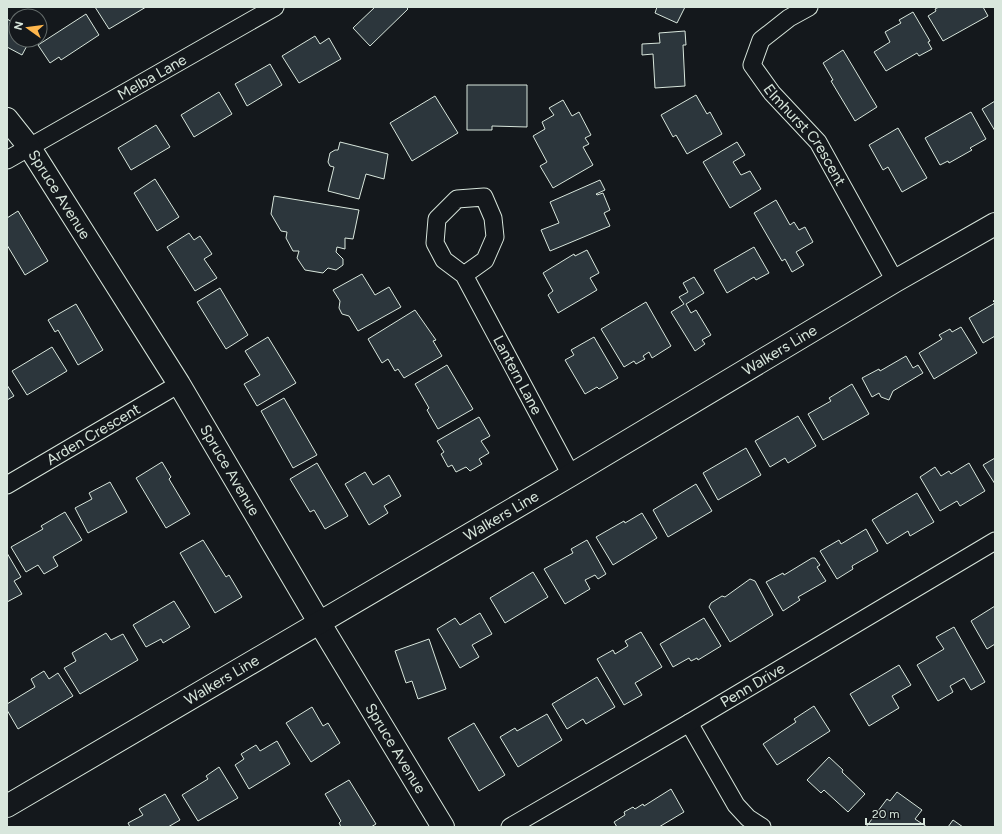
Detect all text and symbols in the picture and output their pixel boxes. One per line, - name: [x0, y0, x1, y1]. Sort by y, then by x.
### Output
- north arrow: [8, 8, 48, 48]
- text: N: [11, 20, 26, 31]
- street label: Melba Lane: [114, 50, 190, 104]
- street label: Elmhurst Crescent: [760, 81, 850, 189]
- street label: Spruce Avenue: [24, 146, 94, 243]
- street label: Walkers Line: [739, 321, 820, 379]
- street label: Lantern Lane: [489, 333, 546, 418]
- street label: Arden Crescent: [43, 400, 144, 469]
- street label: Spruce Avenue: [196, 421, 263, 519]
- street label: Walkers Line: [461, 487, 542, 545]
- street label: Walkers Line: [181, 651, 262, 709]
- street label: Penn Drive: [717, 659, 788, 711]
- street label: Spruce Avenue: [361, 700, 430, 797]
- scale bar: [866, 800, 924, 826]
- text: 20 m: [872, 807, 900, 821]

